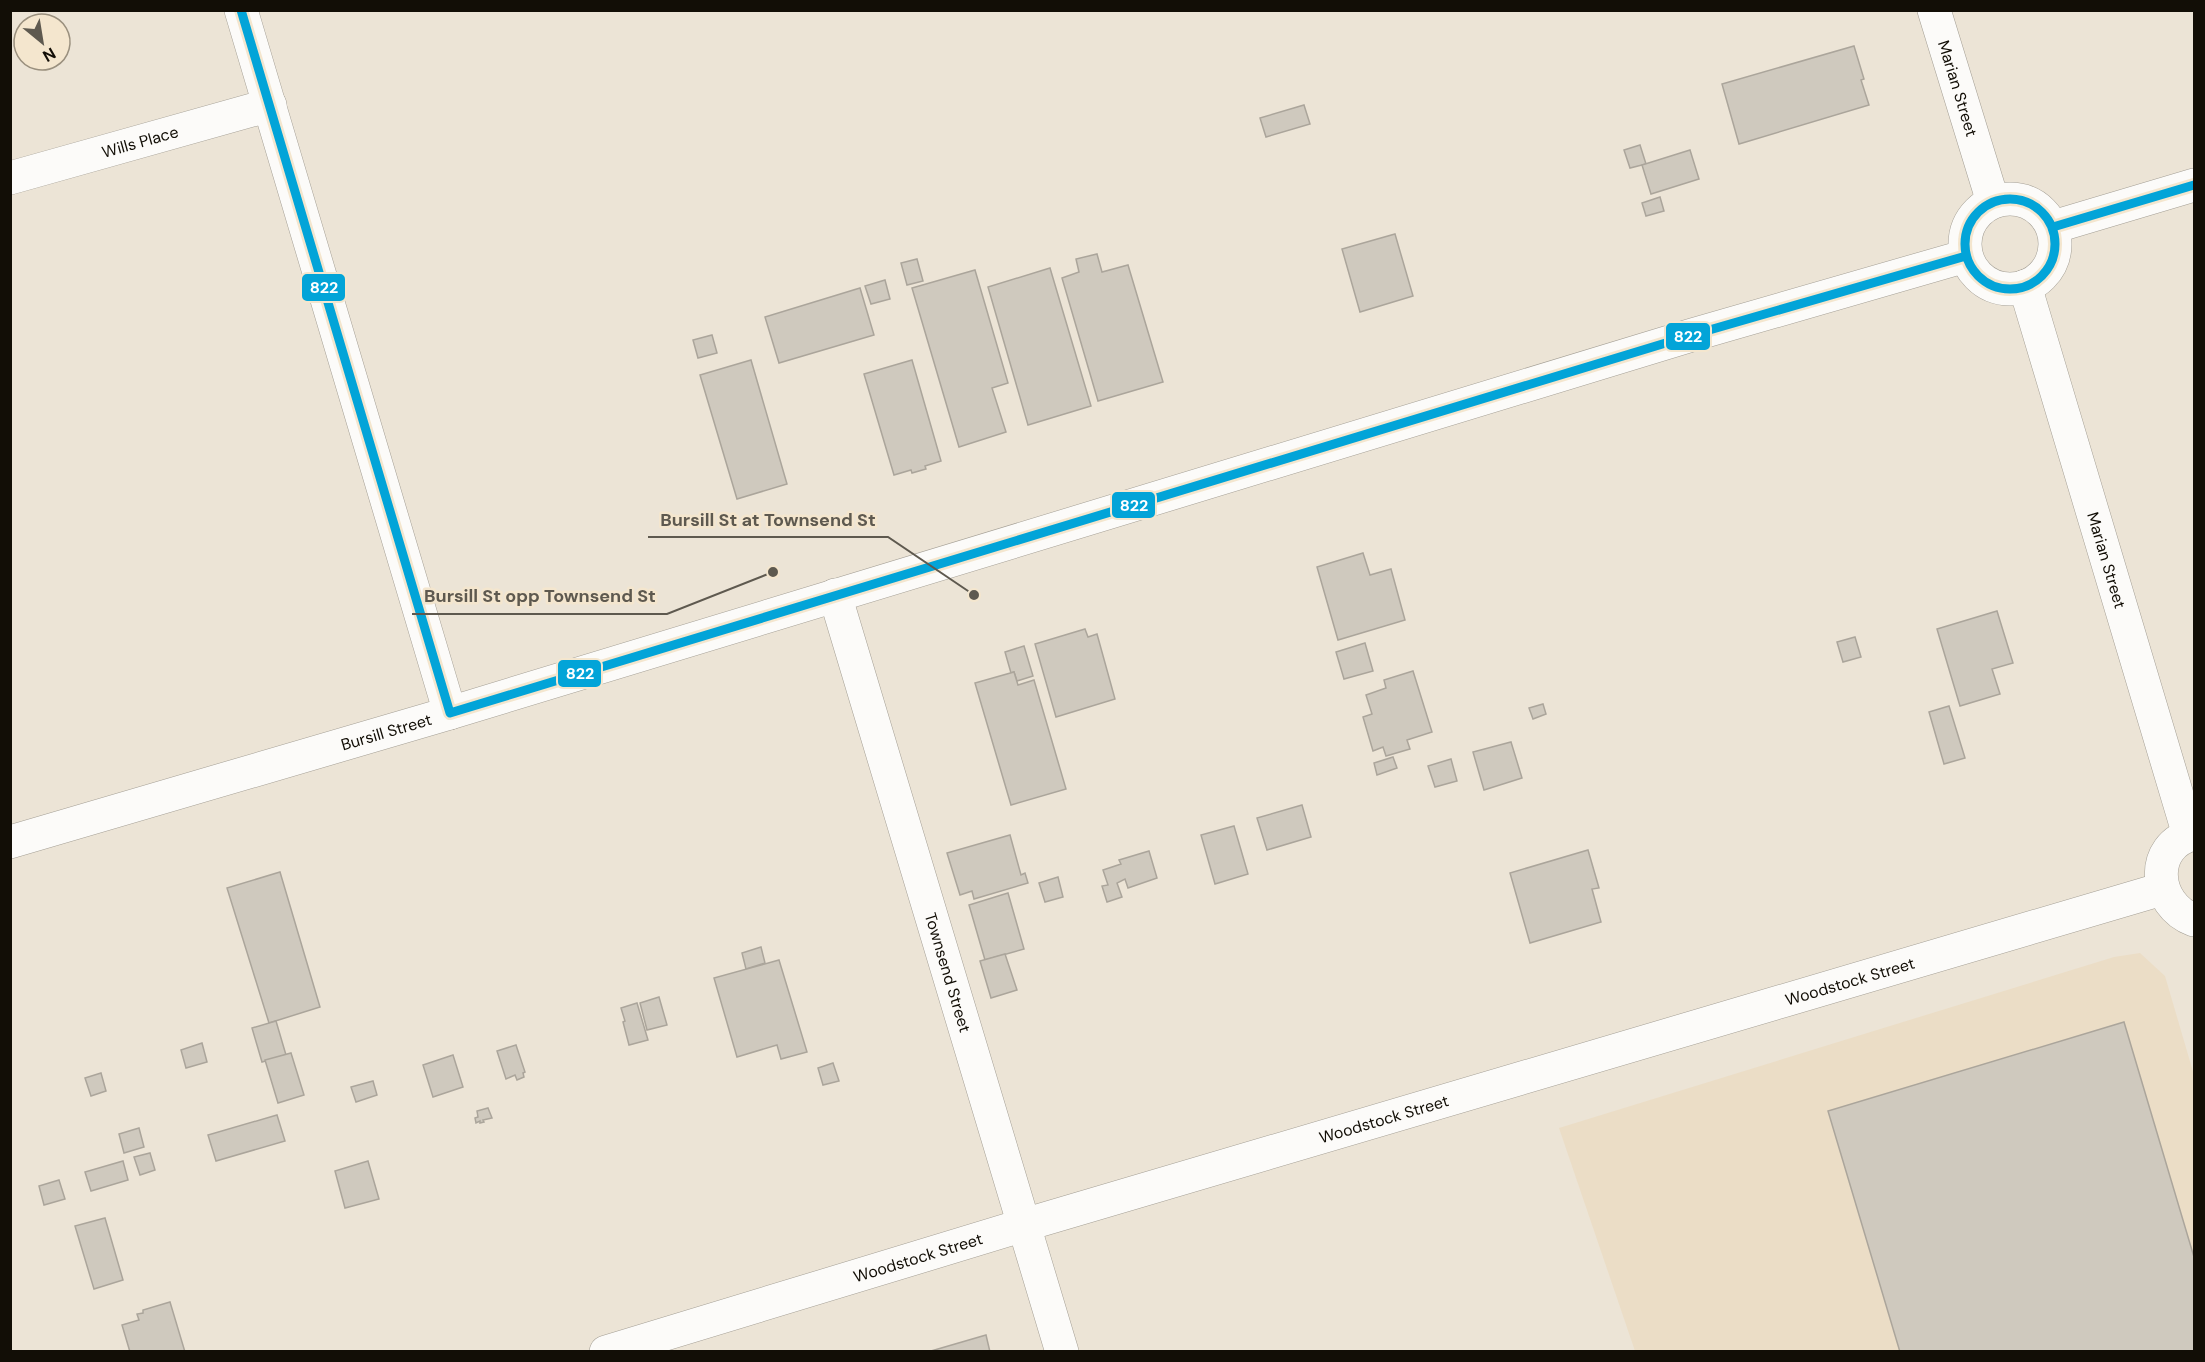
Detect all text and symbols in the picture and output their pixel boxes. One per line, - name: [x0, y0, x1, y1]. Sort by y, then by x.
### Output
- north arrow: [12, 12, 72, 72]
- street label: Marian Street: [1933, 38, 1983, 139]
- text: N: [39, 43, 60, 67]
- street label: Wills Place: [99, 121, 181, 162]
- line badge: 822: [301, 273, 346, 302]
- text: 822: [310, 277, 338, 298]
- line badge: 822: [1665, 322, 1711, 351]
- text: 822: [1674, 326, 1702, 347]
- line badge: 822: [1111, 491, 1156, 519]
- text: 822: [1120, 495, 1148, 516]
- callout: Bursill St at Townsend St: [648, 501, 888, 537]
- text: Bursill St at Townsend St: [660, 508, 876, 532]
- street label: Marian Street: [2083, 509, 2131, 611]
- callout: Bursill St opp Townsend St: [412, 578, 667, 614]
- text: Bursill St opp Townsend St: [424, 584, 656, 608]
- line badge: 822: [557, 659, 602, 688]
- text: 822: [566, 663, 594, 684]
- street label: Bursill Street: [338, 708, 434, 755]
- street label: Townsend Street: [920, 910, 976, 1035]
- street label: Woodstock Street: [1783, 952, 1917, 1010]
- street label: Woodstock Street: [1317, 1090, 1451, 1148]
- street label: Woodstock Street: [851, 1228, 985, 1287]

